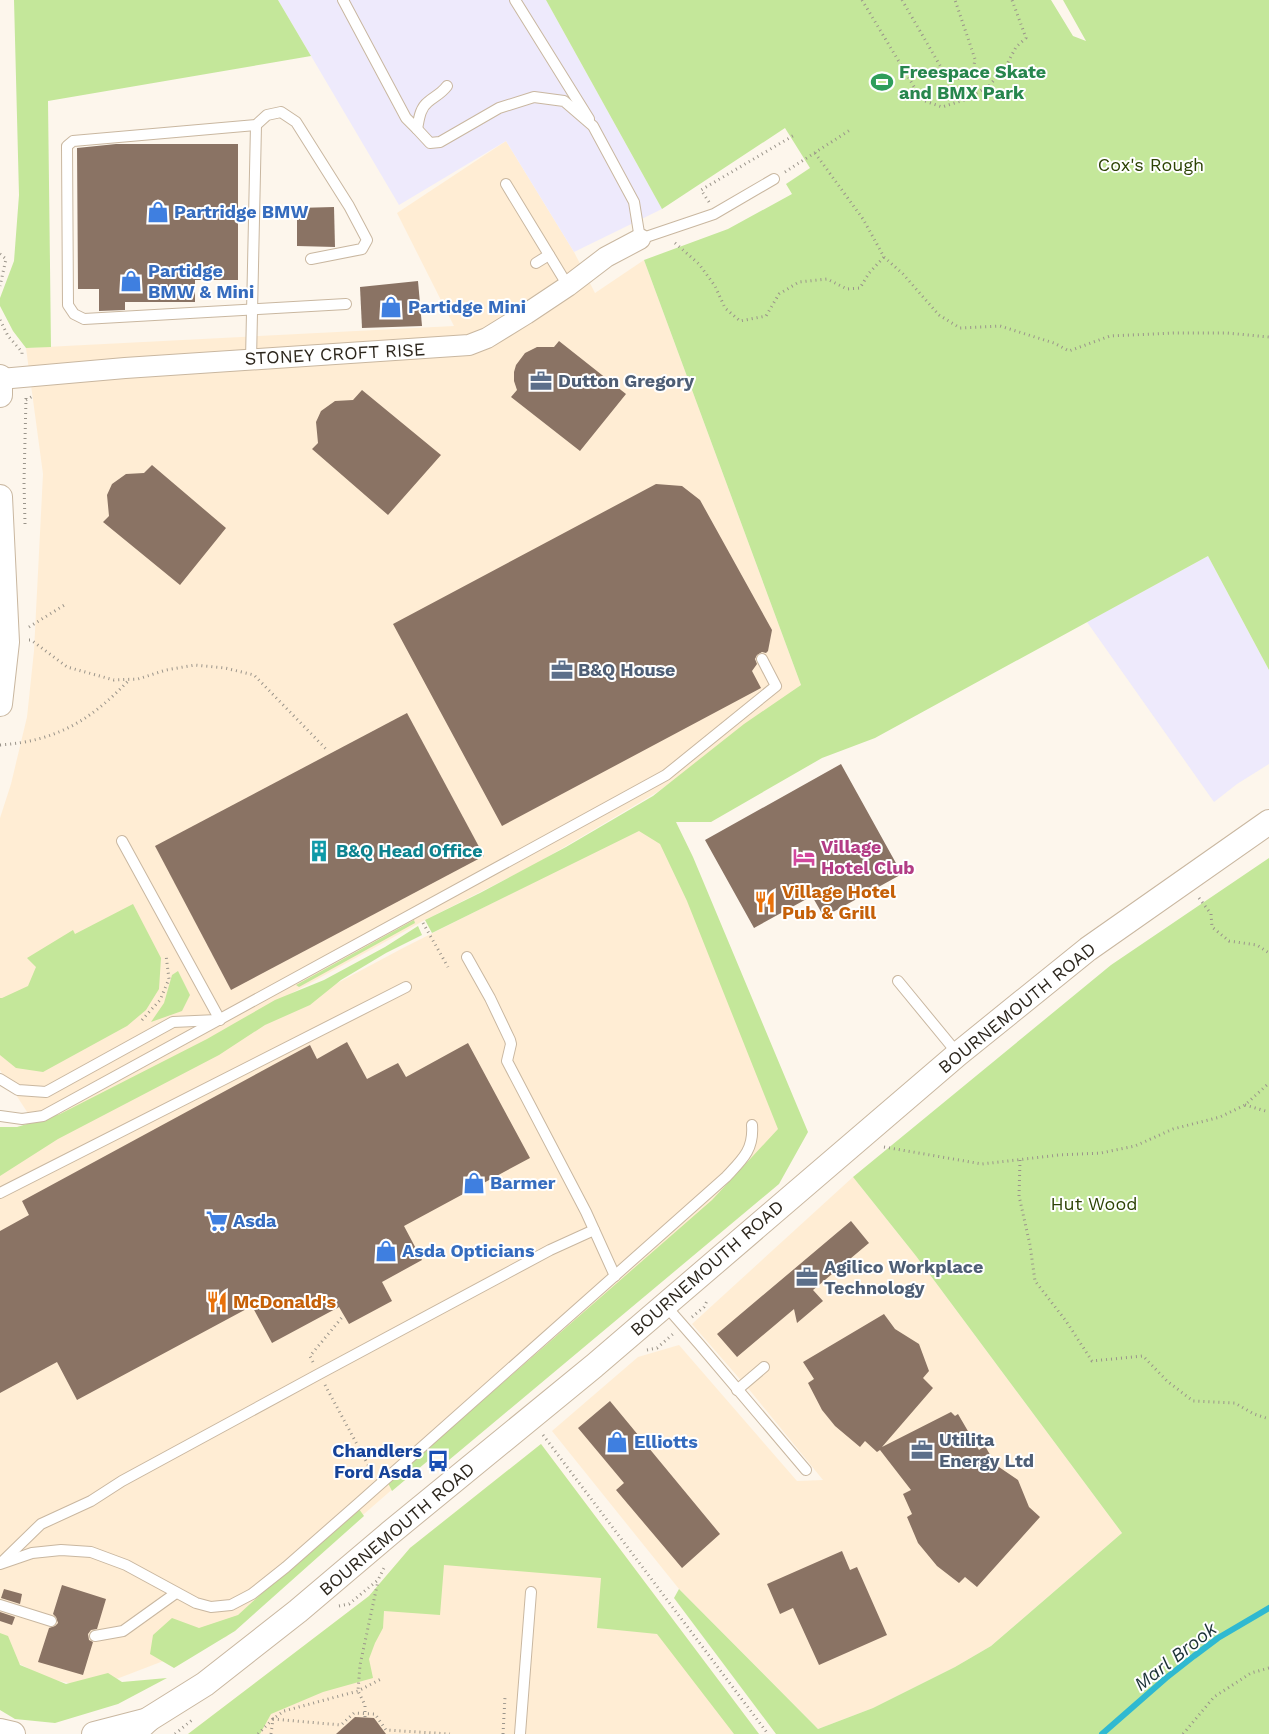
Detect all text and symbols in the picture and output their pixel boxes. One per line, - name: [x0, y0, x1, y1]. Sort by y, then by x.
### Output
- place label: Freespace Skate and BMX Park: [899, 61, 1046, 103]
- sports icon: Freespace Skate and BMX Park: [869, 69, 895, 95]
- park label: Cox's Rough: [1098, 154, 1204, 175]
- shop icon: Partridge BMW: [145, 199, 171, 225]
- place label: Partridge BMW: [174, 201, 308, 222]
- place label: Partidge BMW & Mini: [148, 260, 254, 302]
- shop icon: Partidge BMW & Mini: [118, 268, 144, 294]
- shop icon: Partidge Mini: [378, 294, 404, 320]
- place label: Partidge Mini: [408, 296, 526, 317]
- street label: STONEY CROFT RISE: [244, 338, 426, 369]
- office icon: Dutton Gregory: [528, 368, 554, 394]
- place label: Dutton Gregory: [558, 370, 695, 391]
- office icon: B&Q House: [549, 657, 575, 683]
- place label: B&Q House: [578, 659, 676, 680]
- place label: Village Hotel Club: [821, 836, 915, 878]
- building icon: B&Q Head Office: [306, 838, 332, 864]
- place label: B&Q Head Office: [336, 840, 483, 861]
- hotel icon: Village Hotel Club: [791, 844, 817, 870]
- place label: Village Hotel Pub & Grill: [782, 881, 896, 923]
- restaurant icon: Village Hotel Pub & Grill: [752, 889, 778, 915]
- street label: BOURNEMOUTH ROAD: [934, 938, 1100, 1078]
- shop icon: Barmer: [461, 1170, 487, 1196]
- place label: Barmer: [490, 1172, 556, 1193]
- park label: Hut Wood: [1051, 1193, 1138, 1214]
- street label: BOURNEMOUTH ROAD: [626, 1195, 788, 1340]
- supermarket icon: Asda: [204, 1208, 230, 1234]
- place label: Asda: [233, 1210, 277, 1231]
- shop icon: Asda Opticians: [373, 1238, 399, 1264]
- place label: Asda Opticians: [402, 1240, 535, 1261]
- place label: Agilico Workplace Technology: [824, 1256, 983, 1298]
- office icon: Agilico Workplace Technology: [794, 1264, 820, 1290]
- restaurant icon: McDonald's: [204, 1289, 230, 1315]
- place label: McDonald's: [233, 1291, 336, 1312]
- shop icon: Elliotts: [604, 1429, 630, 1455]
- place label: Utilita Energy Ltd: [939, 1429, 1034, 1471]
- place label: Elliotts: [634, 1431, 698, 1452]
- office icon: Utilita Energy Ltd: [909, 1437, 935, 1463]
- place label: Chandlers Ford Asda: [332, 1440, 423, 1482]
- bus stop icon: Chandlers Ford Asda: [425, 1448, 451, 1474]
- street label: BOURNEMOUTH ROAD: [315, 1458, 479, 1600]
- water label: Marl Brook: [1129, 1617, 1222, 1696]

